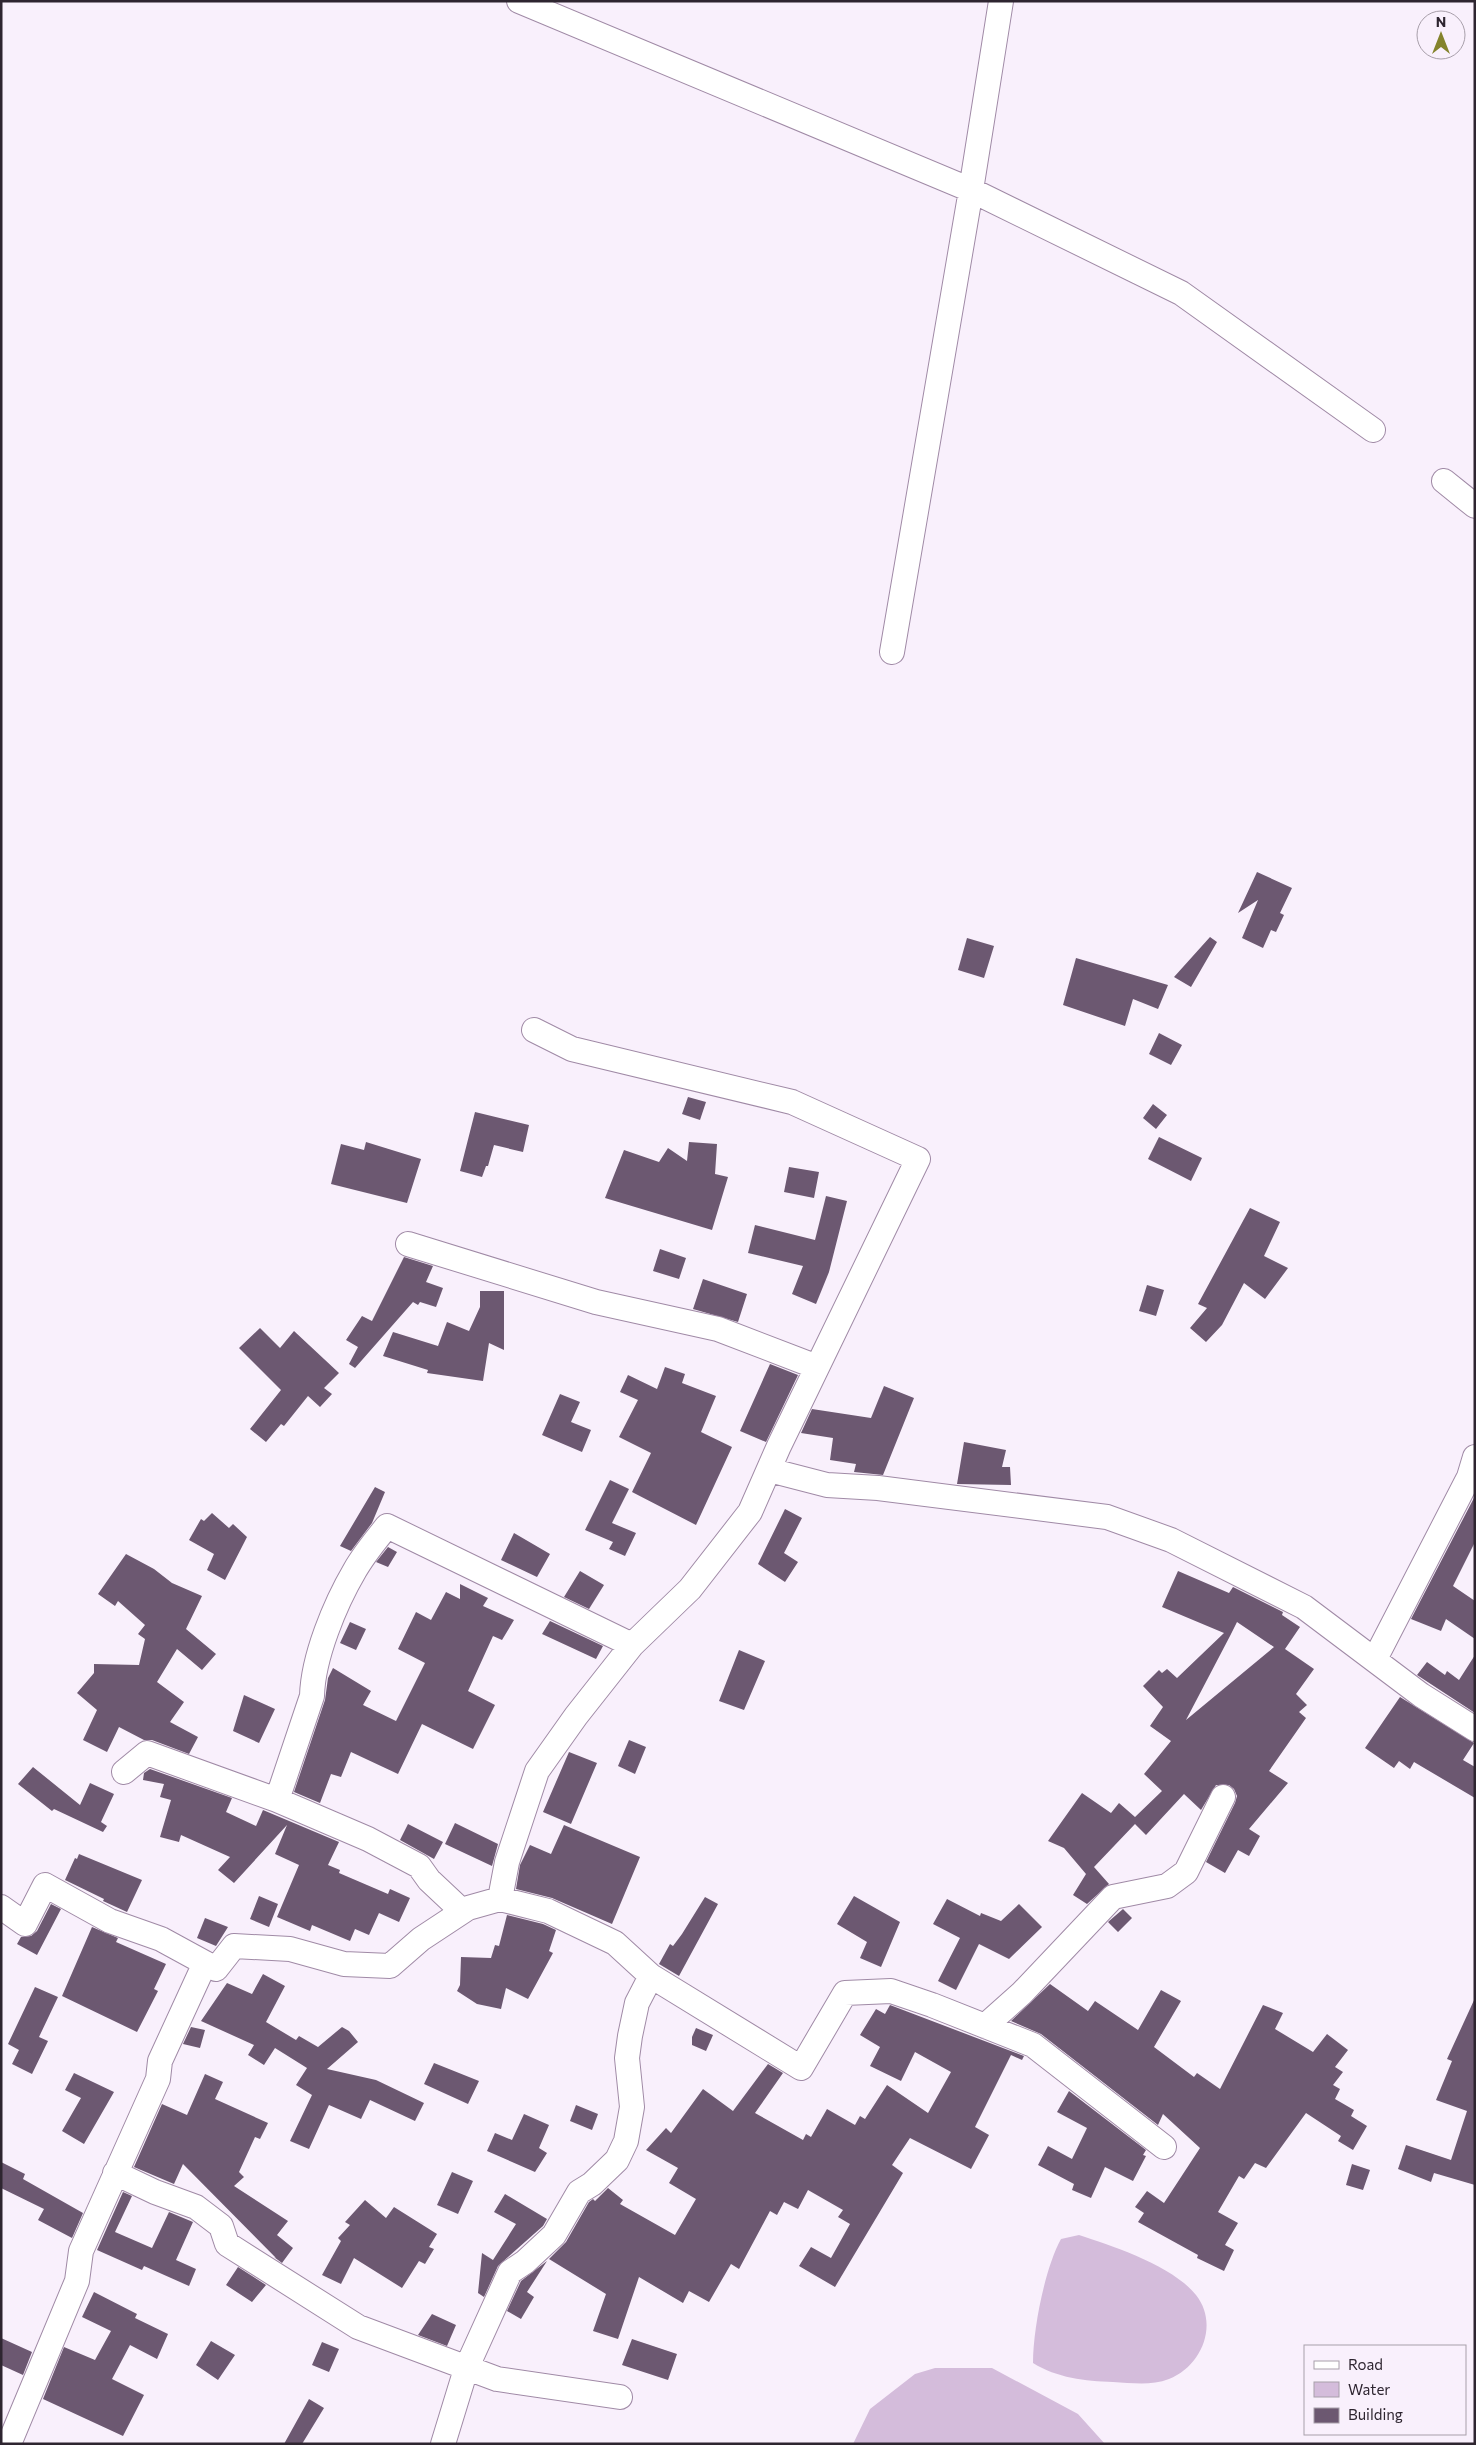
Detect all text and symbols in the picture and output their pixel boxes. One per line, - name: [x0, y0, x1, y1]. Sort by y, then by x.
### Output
- north arrow: [1416, 10, 1466, 60]
- text: N: [1436, 13, 1446, 30]
- legend: [1304, 2345, 1466, 2435]
- text: Road: [1348, 2355, 1383, 2373]
- text: Water: [1348, 2380, 1390, 2398]
- text: Building: [1348, 2405, 1403, 2423]

